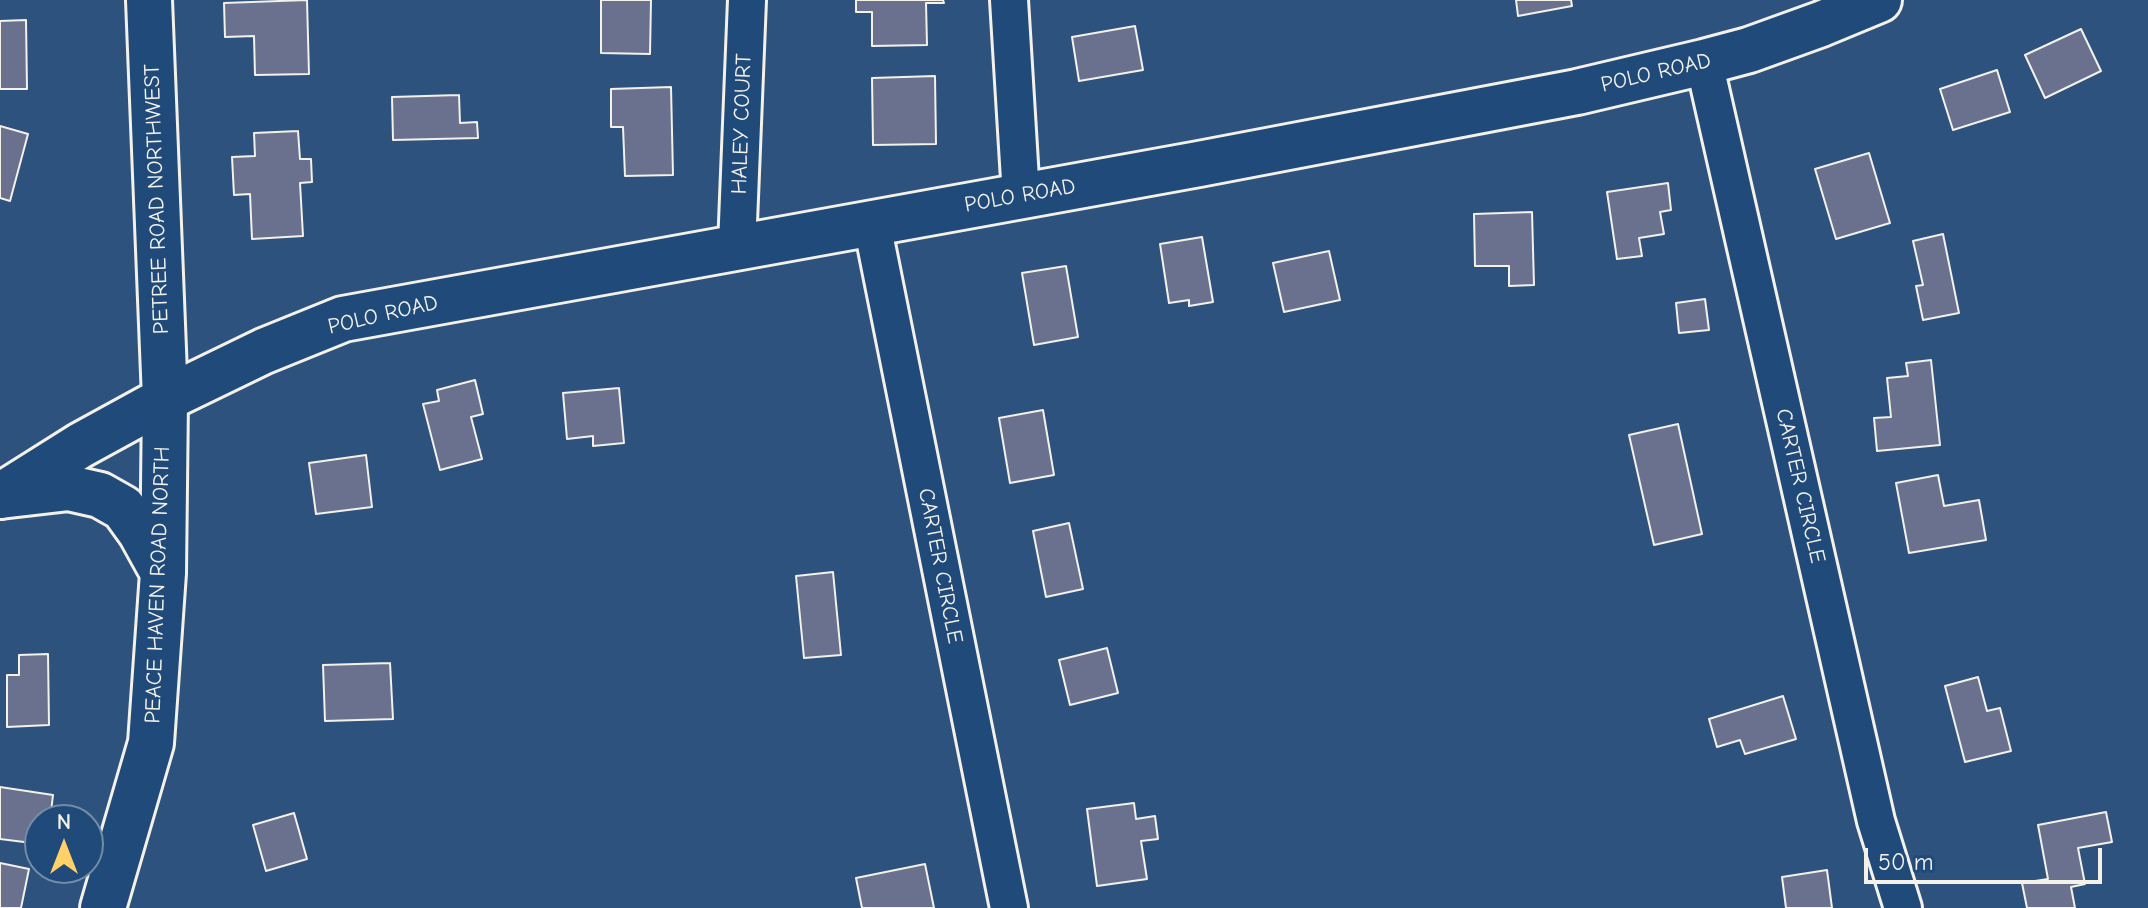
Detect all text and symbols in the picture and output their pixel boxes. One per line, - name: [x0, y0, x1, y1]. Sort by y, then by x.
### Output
- street label: POLO ROAD: [1598, 48, 1714, 98]
- street label: HALEY COURT: [726, 53, 758, 195]
- street label: PETREE ROAD NORTHWEST: [139, 63, 175, 335]
- street label: POLO ROAD: [962, 173, 1078, 219]
- street label: POLO ROAD: [325, 290, 441, 340]
- street label: CARTER CIRCLE: [1769, 406, 1831, 566]
- street label: PEACE HAVEN ROAD NORTH: [140, 446, 176, 724]
- street label: CARTER CIRCLE: [912, 486, 968, 646]
- north arrow: [24, 804, 104, 884]
- text: N: [57, 809, 71, 835]
- scale bar: [1868, 832, 2106, 882]
- text: 50 m: [1878, 848, 1934, 876]

